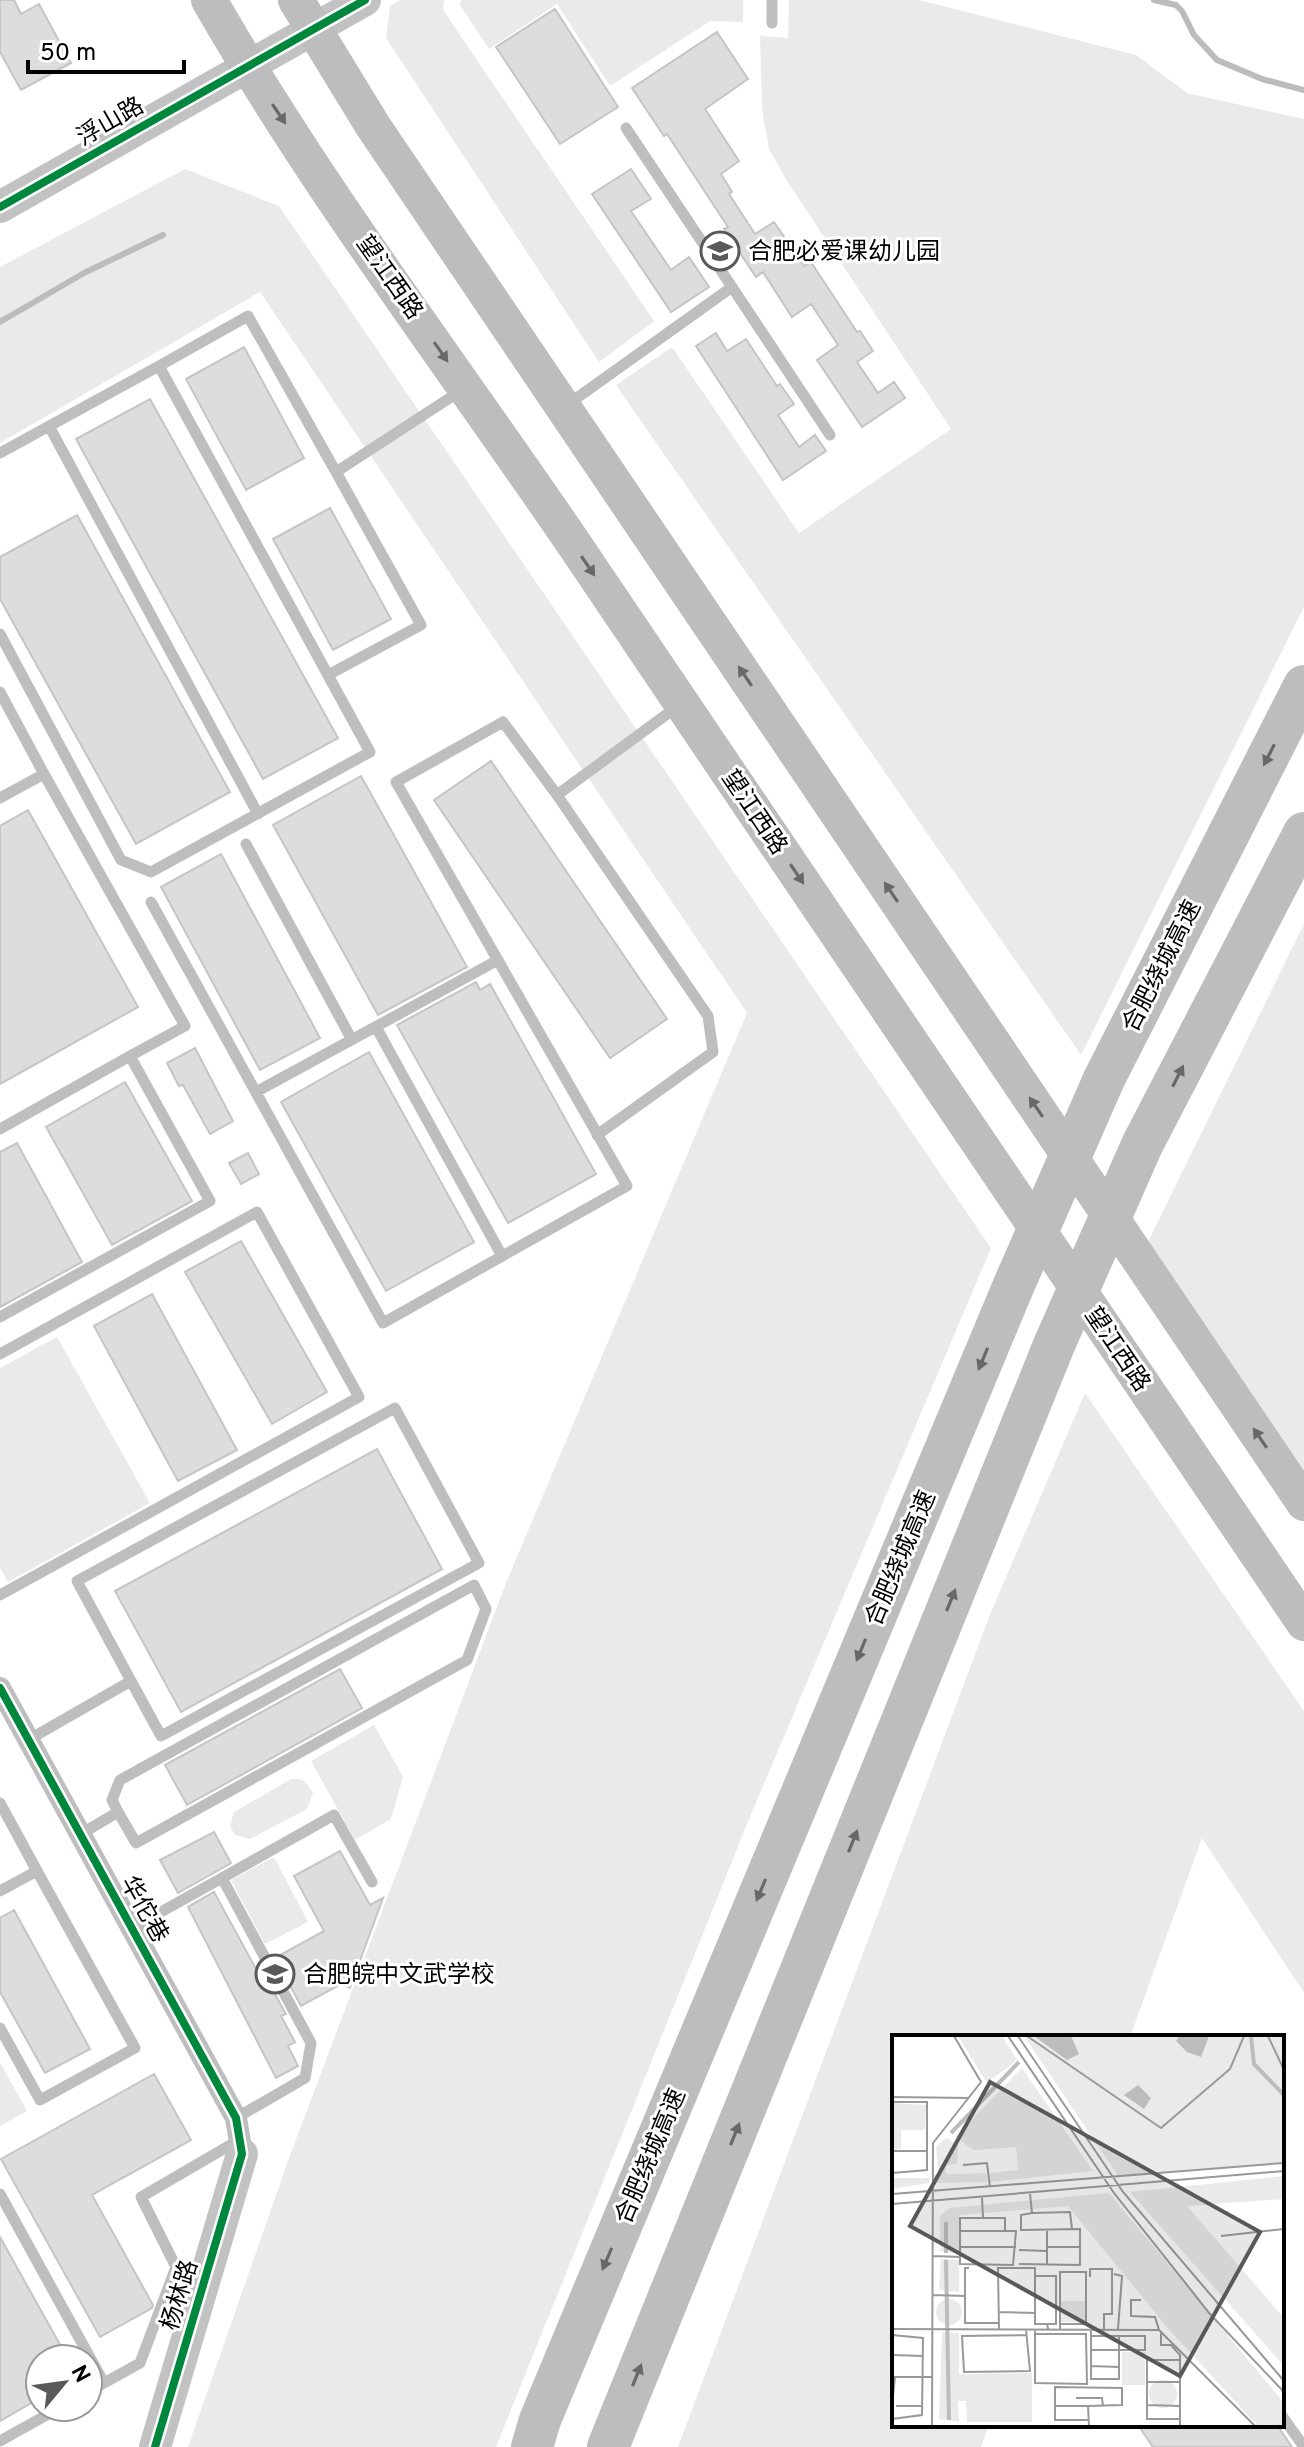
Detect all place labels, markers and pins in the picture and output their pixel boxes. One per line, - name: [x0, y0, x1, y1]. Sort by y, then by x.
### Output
- school or university icon: 合肥必爱课幼儿园: [699, 230, 741, 272]
- place label: 合肥必爱课幼儿园: [748, 238, 940, 268]
- school or university icon: 合肥皖中文武学校: [254, 1953, 296, 1995]
- place label: 合肥皖中文武学校: [303, 1961, 495, 1991]

